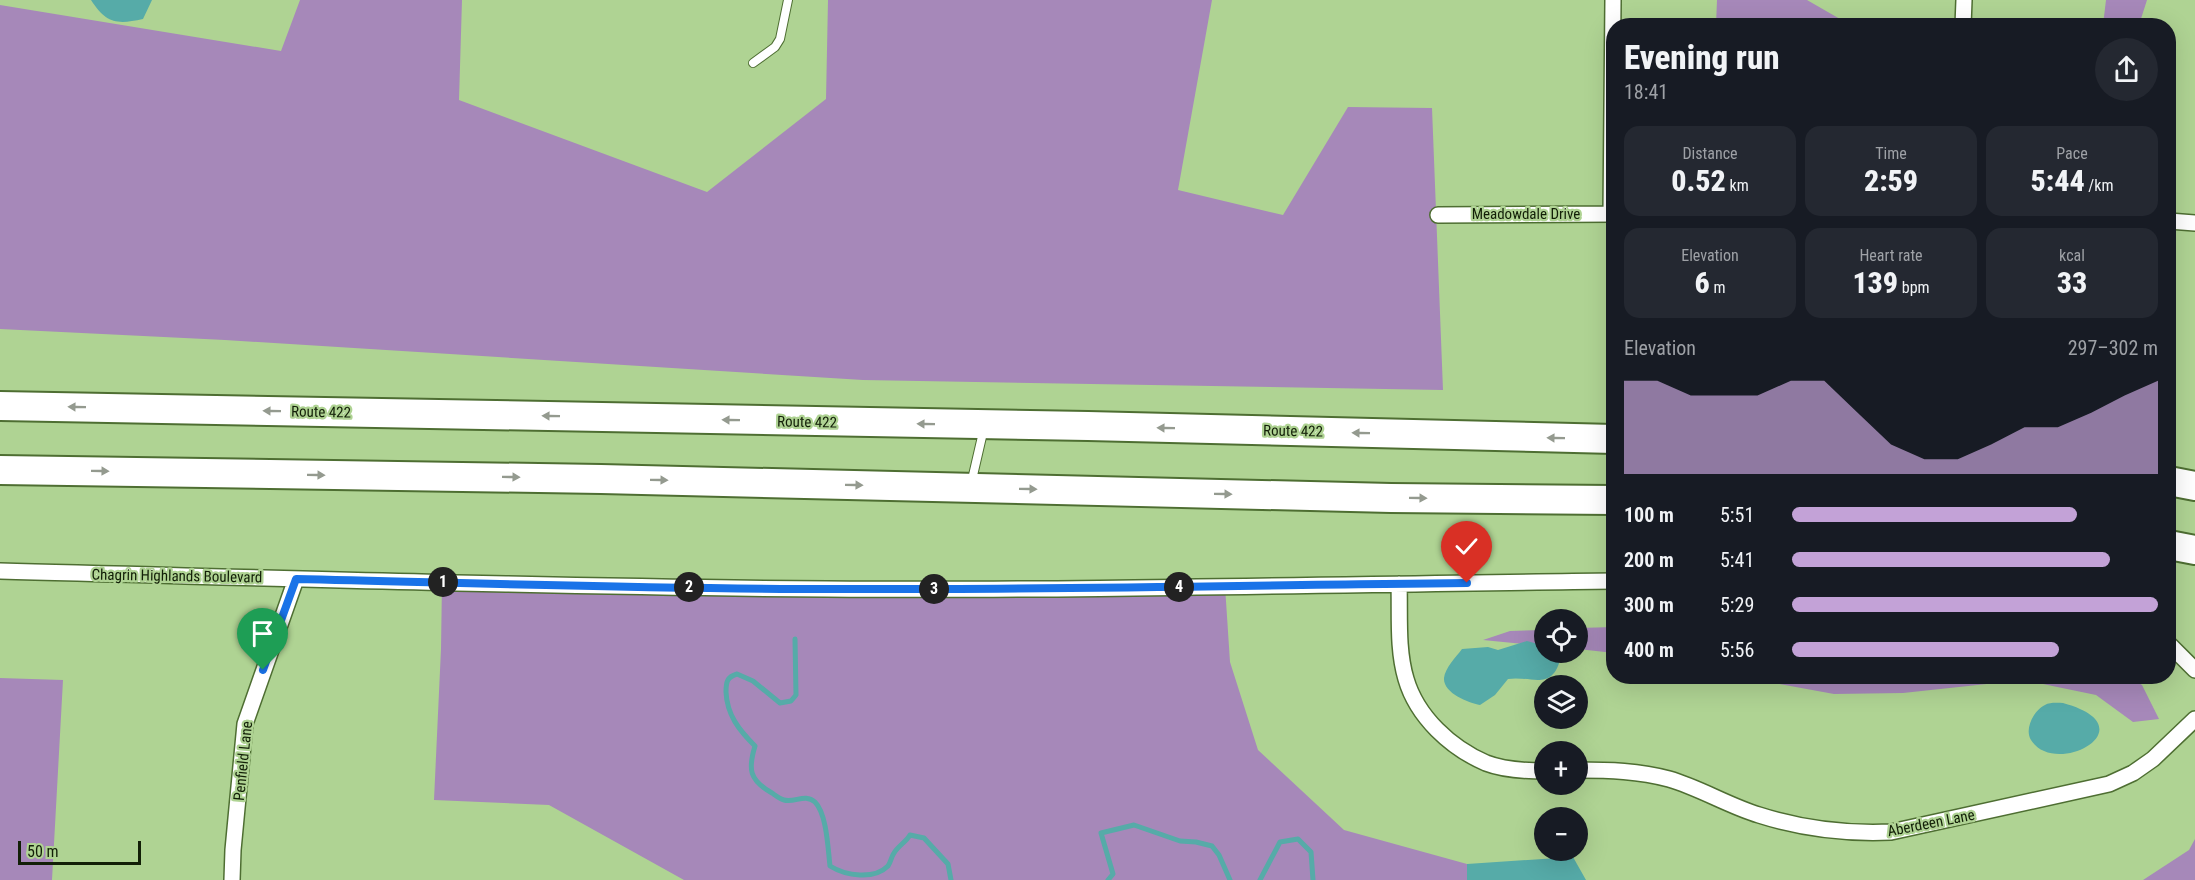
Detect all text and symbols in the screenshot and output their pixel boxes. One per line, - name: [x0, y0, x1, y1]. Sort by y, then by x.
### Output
- text: Evening run: [1624, 38, 1780, 77]
- button: share: [2095, 38, 2158, 101]
- text: 18:41: [1624, 80, 1668, 104]
- text: Distance: [1682, 144, 1738, 163]
- text: Time: [1875, 144, 1907, 163]
- text: Pace: [2056, 144, 2088, 163]
- text: 0.52: [1671, 163, 1726, 198]
- text: 2:59: [1864, 163, 1918, 198]
- text: 5:44: [2030, 163, 2085, 198]
- text: km: [1726, 176, 1749, 195]
- text: /km: [2085, 176, 2114, 195]
- street label: Meadowdale Drive: [1472, 205, 1580, 223]
- text: Elevation: [1681, 246, 1739, 265]
- text: Heart rate: [1859, 246, 1923, 265]
- text: kcal: [2059, 246, 2085, 265]
- text: 6: [1695, 265, 1710, 300]
- text: 139: [1852, 265, 1898, 300]
- text: 33: [2057, 265, 2087, 300]
- text: m: [1710, 278, 1725, 297]
- text: bpm: [1898, 278, 1930, 297]
- text: Elevation: [1624, 336, 1696, 360]
- text: 297–302 m: [2068, 336, 2158, 360]
- one-way arrow: [67, 402, 86, 412]
- street label: Route 422: [291, 402, 351, 422]
- one-way arrow: [262, 406, 281, 416]
- one-way arrow: [541, 411, 560, 421]
- street label: Route 422: [777, 412, 837, 432]
- one-way arrow: [722, 415, 741, 425]
- one-way arrow: [917, 419, 936, 429]
- street label: Route 422: [1263, 421, 1323, 441]
- one-way arrow: [1156, 423, 1175, 433]
- one-way arrow: [1351, 428, 1370, 438]
- one-way arrow: [1546, 433, 1565, 443]
- one-way arrow: [91, 467, 110, 476]
- one-way arrow: [307, 470, 326, 479]
- one-way arrow: [502, 473, 521, 482]
- one-way arrow: [650, 475, 669, 485]
- one-way arrow: [845, 480, 864, 490]
- one-way arrow: [1018, 485, 1037, 494]
- one-way arrow: [1213, 489, 1232, 499]
- one-way arrow: [1408, 494, 1427, 503]
- text: 100 m: [1624, 503, 1674, 527]
- text: 5:51: [1720, 503, 1754, 527]
- pin: [1441, 521, 1492, 583]
- icon: check: [1450, 530, 1483, 563]
- text: 200 m: [1624, 548, 1674, 572]
- text: 5:41: [1720, 548, 1754, 572]
- street label: Chagrin Highlands Boulevard: [91, 566, 263, 586]
- pin: 1: [428, 567, 458, 597]
- text: 1: [439, 572, 447, 591]
- pin: 2: [674, 572, 704, 602]
- pin: 4: [1164, 572, 1194, 602]
- pin: 3: [919, 574, 949, 604]
- text: 2: [685, 577, 693, 596]
- text: 4: [1175, 577, 1183, 596]
- text: 3: [930, 579, 938, 598]
- text: 300 m: [1624, 593, 1674, 617]
- text: 5:29: [1720, 593, 1754, 617]
- pin: [237, 608, 288, 670]
- map controls: [1534, 609, 1588, 861]
- button: locate: [1534, 609, 1588, 663]
- icon: arrive: [246, 617, 279, 650]
- text: 400 m: [1624, 638, 1674, 662]
- text: 5:56: [1720, 638, 1754, 662]
- button: layers: [1534, 675, 1588, 729]
- street label: Penfield Lane: [230, 720, 256, 802]
- button: +: [1534, 741, 1588, 795]
- street label: Aberdeen Lane: [1886, 806, 1976, 840]
- button: −: [1534, 807, 1588, 861]
- scale bar: [18, 838, 141, 866]
- text: 50 m: [27, 842, 59, 861]

